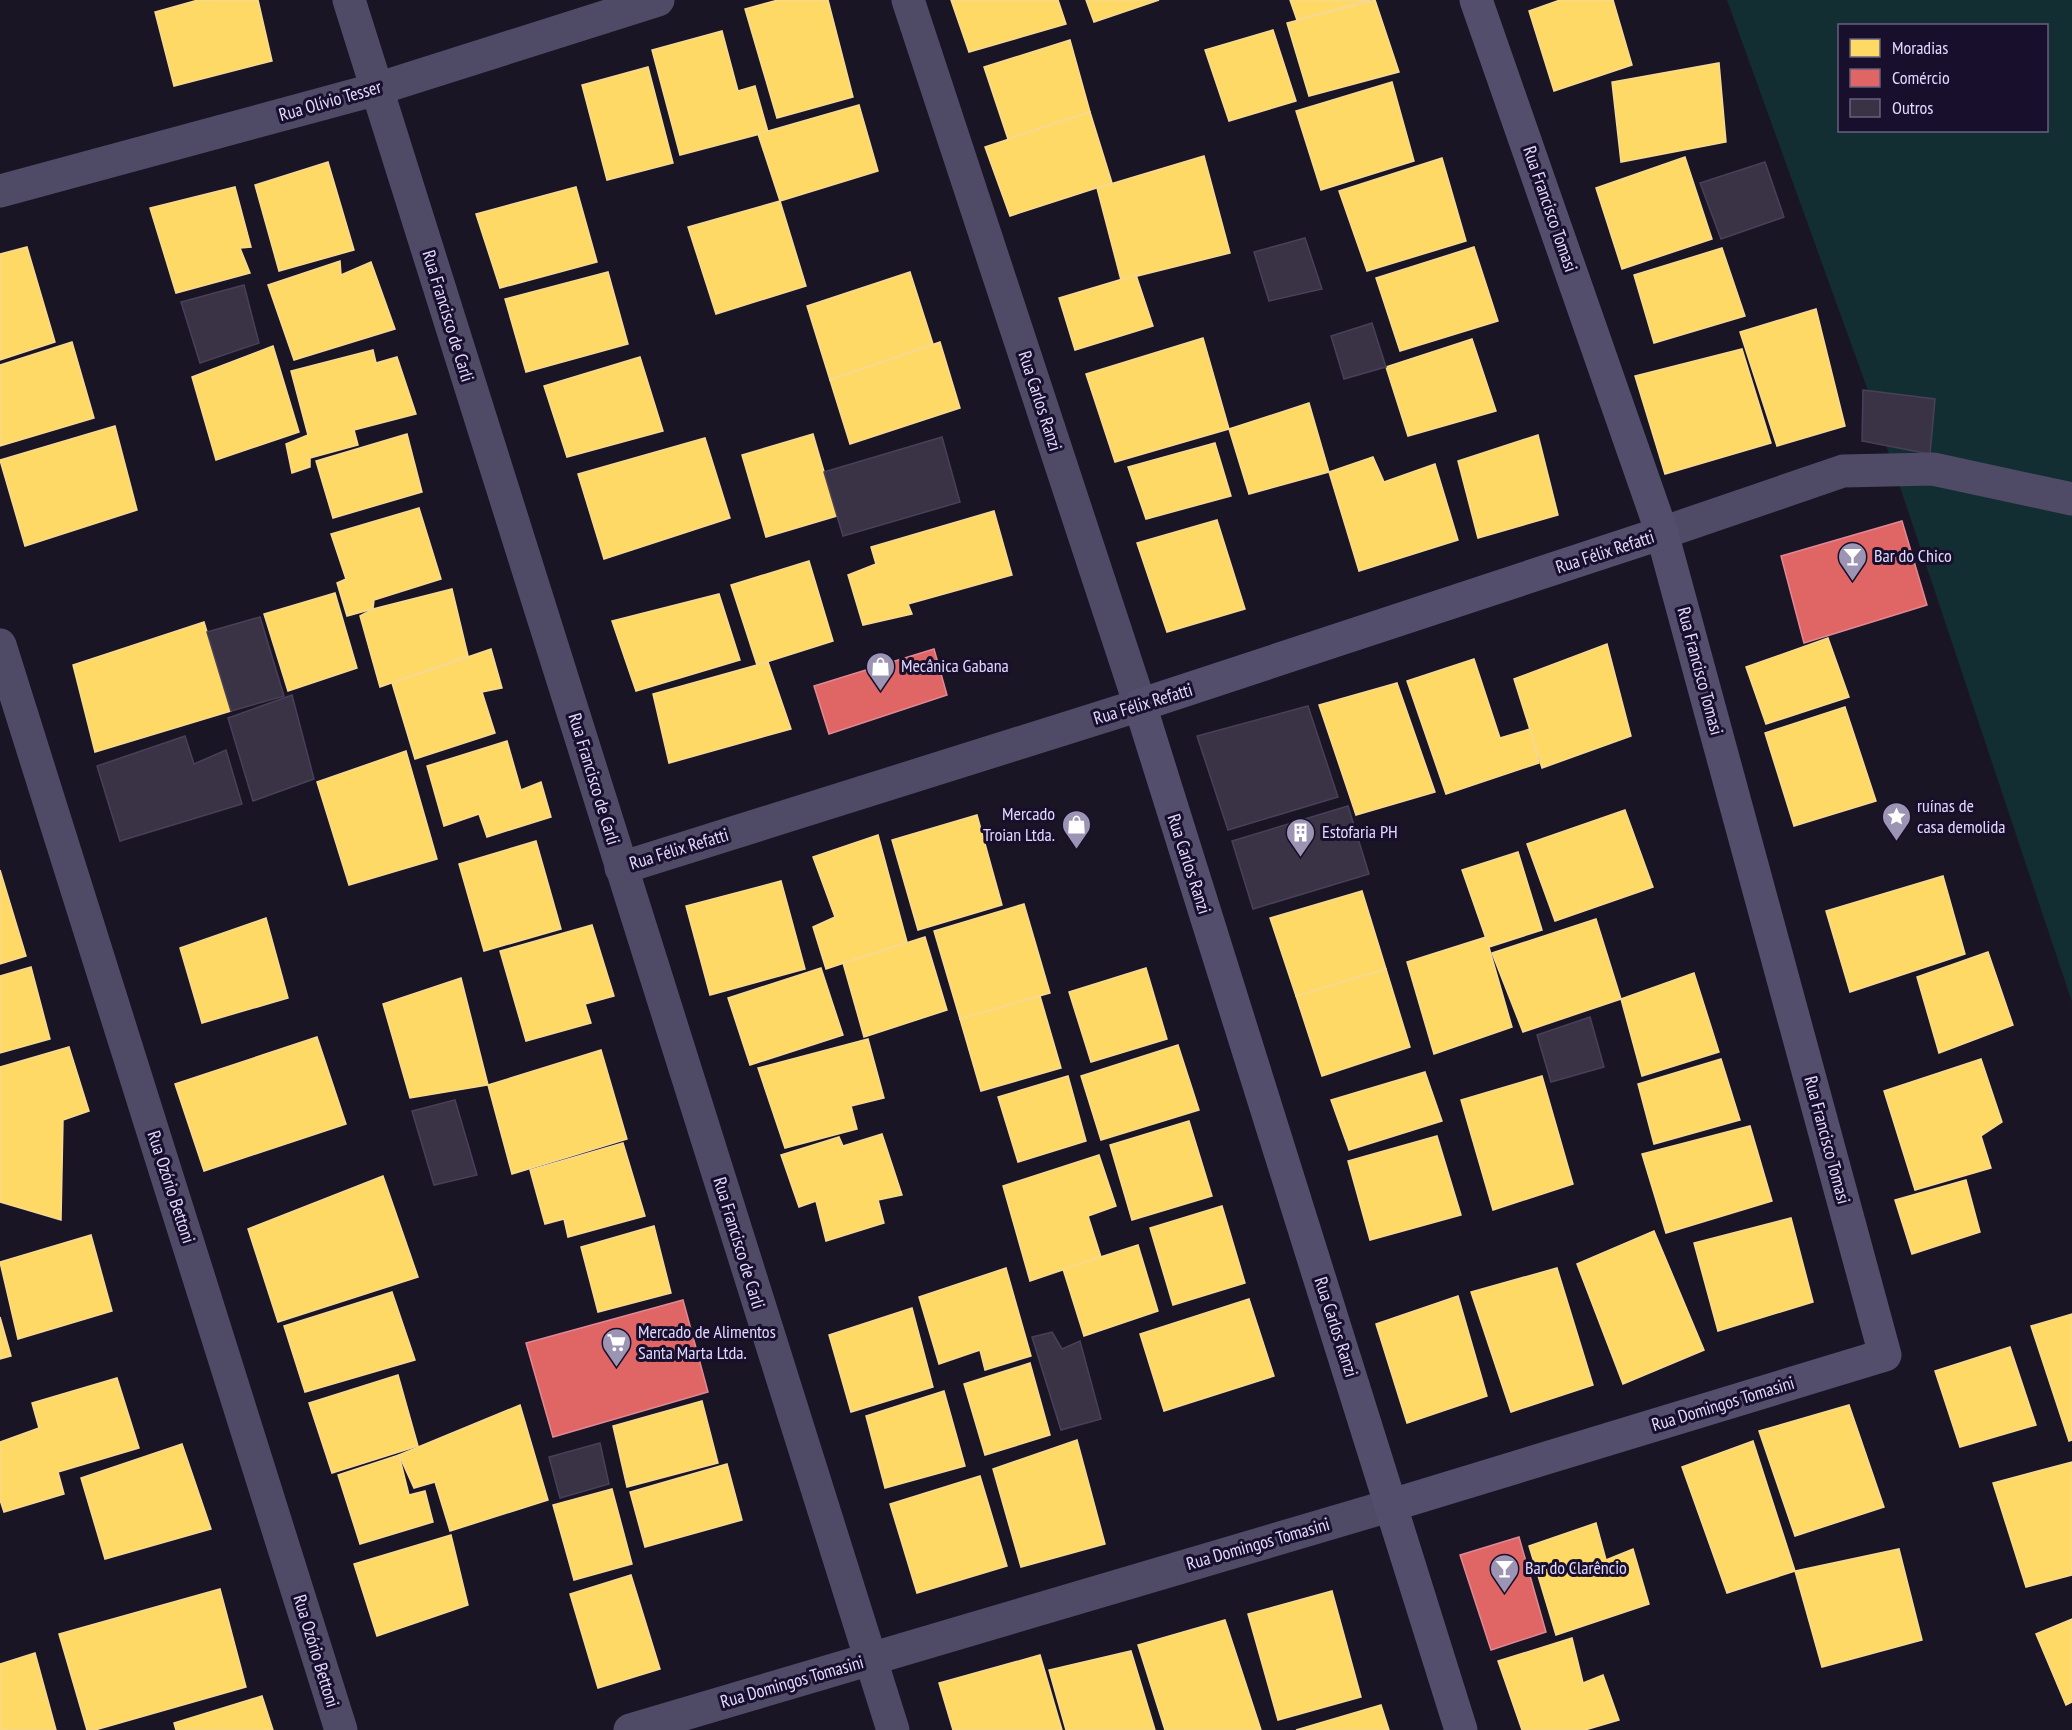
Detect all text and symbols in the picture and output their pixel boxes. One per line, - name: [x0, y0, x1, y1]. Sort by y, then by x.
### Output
- legend: [1838, 24, 2048, 132]
- text: Moradias: [1892, 36, 1948, 59]
- text: Comércio: [1892, 66, 1950, 89]
- street label: Rua Olívio Tesser: [276, 75, 384, 126]
- text: Outros: [1892, 96, 1933, 119]
- street label: Rua Francisco Tomasi: [1518, 143, 1583, 275]
- street label: Rua Francisco de Carli: [418, 247, 479, 384]
- street label: Rua Carlos Ranzi: [1014, 348, 1067, 454]
- street label: Rua Félix Refatti: [1553, 525, 1657, 578]
- bar icon: Bar do Chico: [1837, 540, 1869, 582]
- place label: Bar do Chico: [1874, 544, 1952, 567]
- street label: Rua Francisco Tomasi: [1672, 604, 1729, 737]
- shop icon: Mecânica Gabana: [864, 650, 896, 692]
- place label: Mecânica Gabana: [901, 654, 1009, 677]
- street label: Rua Félix Refatti: [1091, 678, 1195, 729]
- street label: Rua Francisco de Carli: [564, 710, 625, 847]
- place label: ruínas de casa demolida: [1917, 794, 2006, 838]
- place icon: ruínas de casa demolida: [1880, 800, 1912, 842]
- place label: Mercado Troian Ltda.: [983, 802, 1055, 846]
- shop icon: Mercado Troian Ltda.: [1060, 808, 1092, 850]
- street label: Rua Carlos Ranzi: [1163, 811, 1216, 917]
- building icon: Estofaria PH: [1285, 816, 1317, 858]
- place label: Estofaria PH: [1322, 820, 1398, 843]
- street label: Rua Félix Refatti: [627, 823, 731, 874]
- street label: Rua Francisco Tomasi: [1799, 1073, 1856, 1206]
- street label: Rua Ozório Bettoni: [142, 1128, 200, 1246]
- street label: Rua Francisco de Carli: [709, 1174, 770, 1311]
- street label: Rua Carlos Ranzi: [1310, 1274, 1363, 1380]
- place label: Mercado de Alimentos Santa Marta Ltda.: [638, 1320, 776, 1364]
- supermarket icon: Mercado de Alimentos Santa Marta Ltda.: [601, 1326, 633, 1368]
- street label: Rua Domingos Tomasini: [1649, 1371, 1797, 1436]
- street label: Rua Domingos Tomasini: [1184, 1512, 1332, 1575]
- bar icon: Bar do Clarêncio: [1488, 1552, 1520, 1594]
- place label: Bar do Clarêncio: [1525, 1556, 1627, 1579]
- street label: Rua Ozório Bettoni: [288, 1592, 345, 1710]
- street label: Rua Domingos Tomasini: [718, 1650, 866, 1713]

